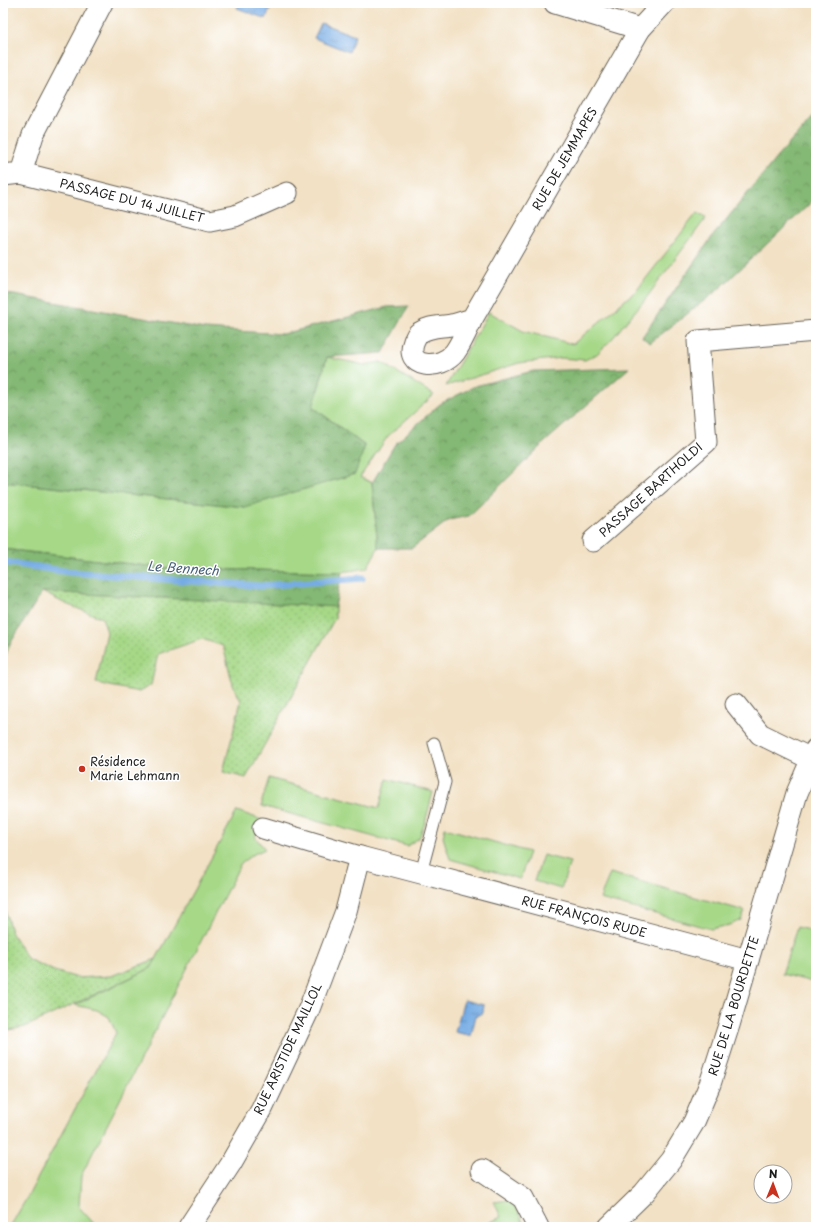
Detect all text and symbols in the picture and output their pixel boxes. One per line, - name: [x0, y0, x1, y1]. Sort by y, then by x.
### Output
- street label: RUE DE JEMMAPES: [527, 104, 601, 213]
- street label: PASSAGE DU 14 JUILLET: [58, 173, 207, 227]
- street label: PASSAGE BARTHOLDI: [595, 438, 706, 541]
- water label: Le Bennech: [147, 556, 220, 579]
- place label: Résidence Marie Lehmann: [90, 752, 180, 784]
- marker: Résidence Marie Lehmann: [77, 764, 87, 774]
- street label: RUE FRANÇOIS RUDE: [520, 891, 649, 941]
- street label: RUE DE LA BOURDETTE: [703, 933, 763, 1078]
- street label: RUE ARISTIDE MAILLOL: [249, 980, 326, 1118]
- north arrow: [753, 1164, 793, 1204]
- text: N: [769, 1165, 778, 1182]

